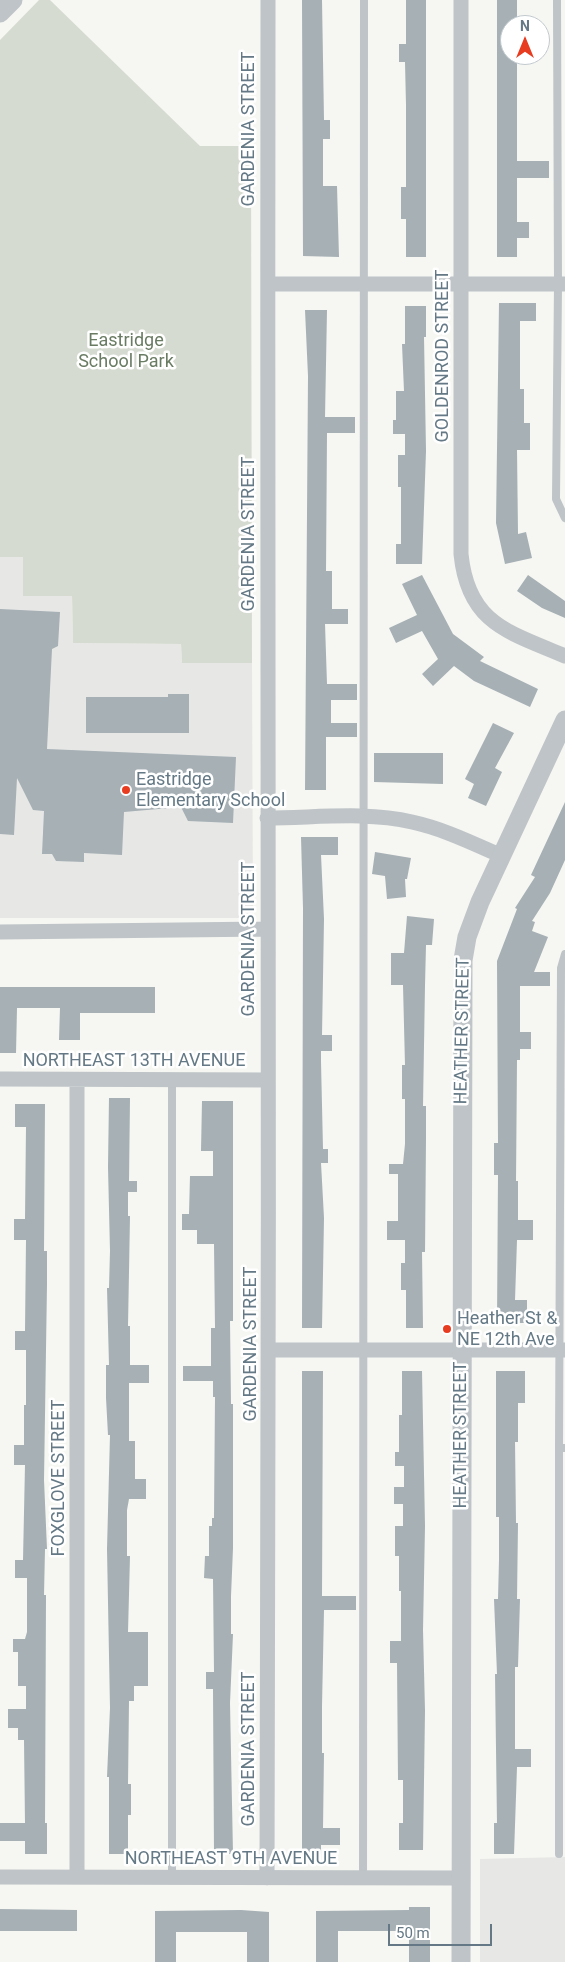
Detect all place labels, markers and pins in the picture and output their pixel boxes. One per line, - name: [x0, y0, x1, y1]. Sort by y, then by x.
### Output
- place label: Eastridge Elementary School: [136, 769, 285, 812]
- marker: Eastridge Elementary School: [120, 784, 132, 796]
- place label: Heather St & NE 12th Ave: [457, 1308, 557, 1350]
- marker: Heather St & NE 12th Ave: [441, 1323, 453, 1335]

